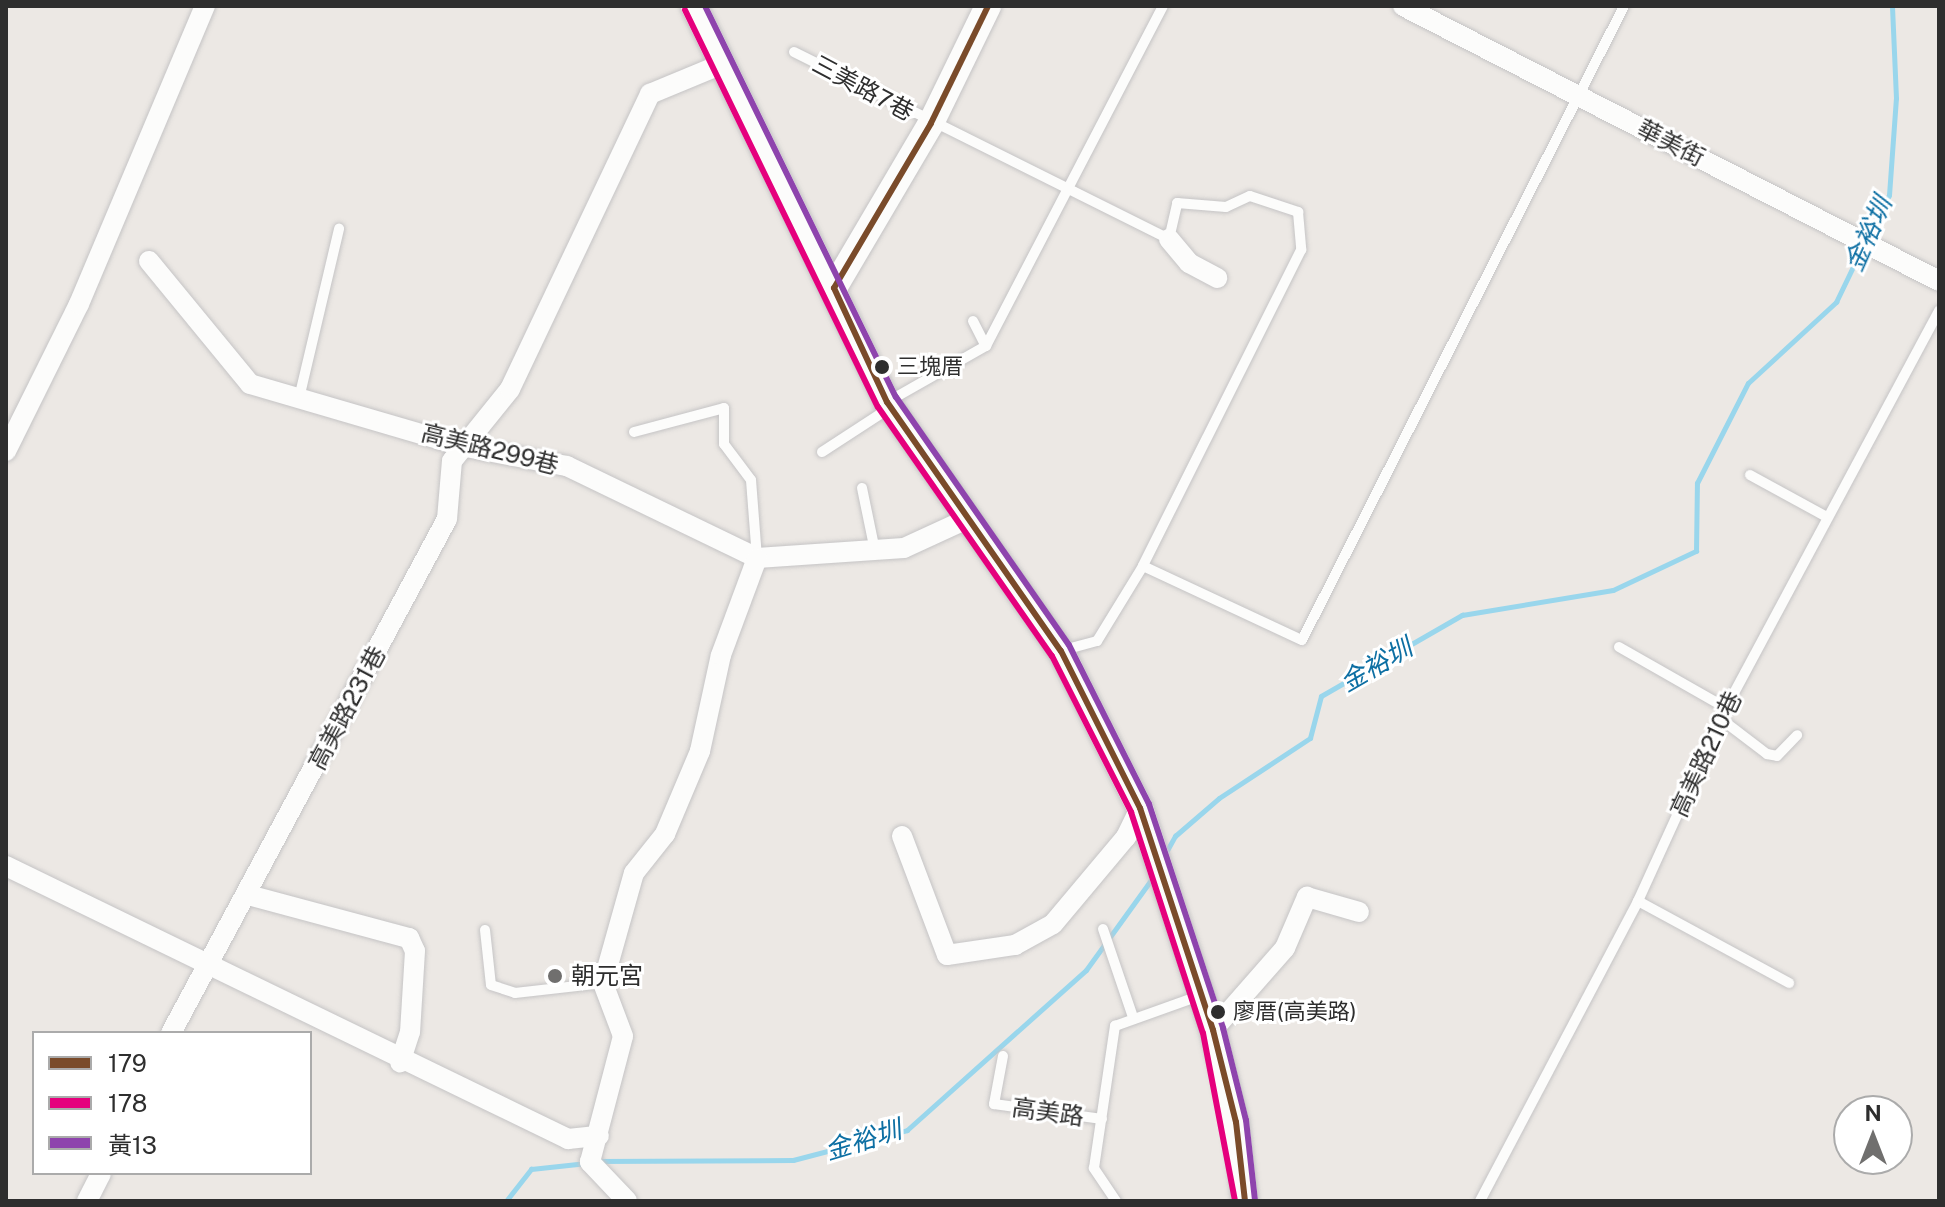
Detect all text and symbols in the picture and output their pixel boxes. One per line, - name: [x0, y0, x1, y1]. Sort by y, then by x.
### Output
- street label: 三美路7巷: [807, 49, 919, 127]
- street label: 華美街: [1632, 114, 1710, 172]
- water label: 金裕圳: [1838, 192, 1898, 276]
- place label: 三塊厝: [897, 354, 963, 380]
- marker: 三塊厝: [874, 359, 890, 375]
- street label: 高美路299巷: [419, 418, 561, 480]
- water label: 金裕圳: [1334, 632, 1418, 698]
- street label: 高美路231巷: [303, 642, 391, 774]
- street label: 高美路210巷: [1664, 687, 1748, 821]
- place label: 朝元宮: [571, 962, 643, 990]
- marker: 朝元宮: [546, 967, 564, 985]
- place label: 廖厝(高美路): [1233, 999, 1356, 1025]
- marker: 廖厝(高美路): [1210, 1004, 1226, 1020]
- legend: [32, 1031, 312, 1175]
- text: 179: [108, 1049, 147, 1077]
- text: 178: [108, 1089, 147, 1117]
- street label: 高美路: [1010, 1093, 1086, 1131]
- north arrow: [1833, 1095, 1913, 1175]
- text: N: [1864, 1100, 1882, 1126]
- water label: 金裕圳: [821, 1114, 905, 1166]
- text: 黃13: [108, 1131, 157, 1159]

